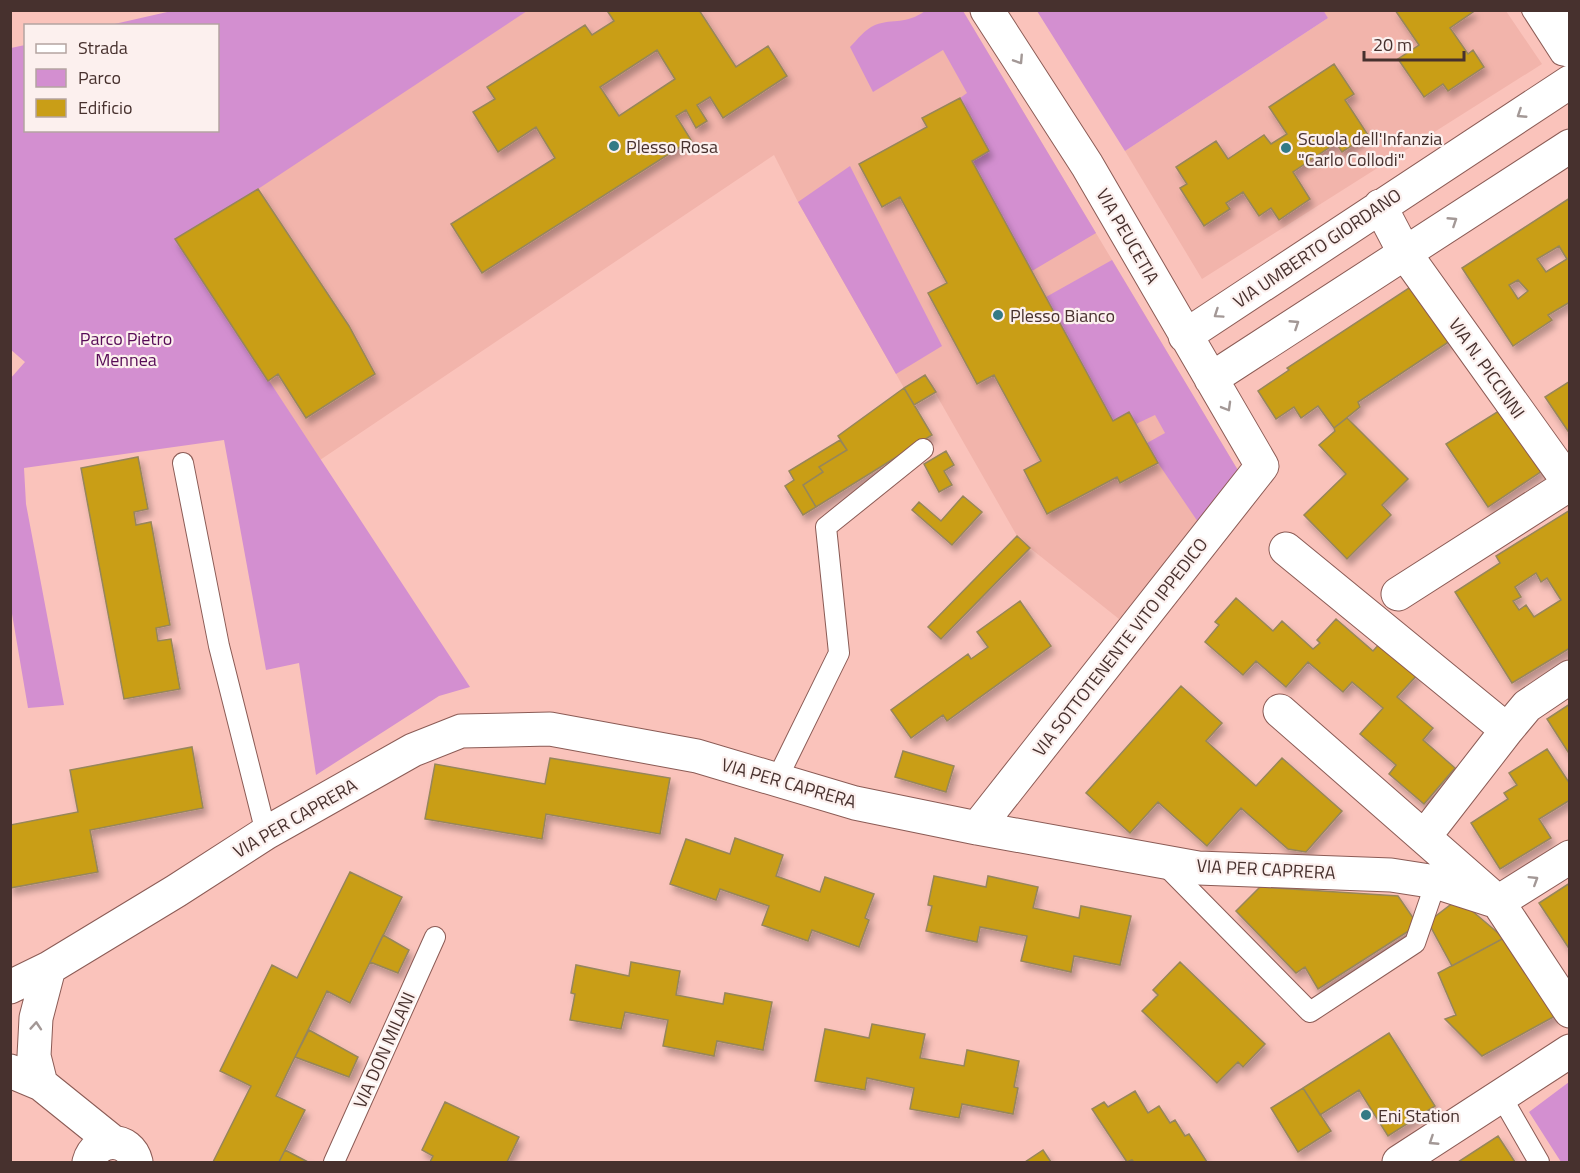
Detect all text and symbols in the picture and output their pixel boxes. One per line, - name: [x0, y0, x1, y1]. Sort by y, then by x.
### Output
- legend: [24, 24, 219, 132]
- scale bar: [1364, 24, 1464, 62]
- text: 20 m: [1373, 31, 1412, 58]
- text: Strada: [78, 34, 128, 61]
- one-way arrow: [1011, 53, 1022, 64]
- text: Parco: [78, 64, 121, 91]
- text: Edificio: [78, 94, 132, 121]
- one-way arrow: [1516, 107, 1527, 118]
- place label: Scuola dell'Infanzia "Carlo Collodi": [1298, 125, 1442, 173]
- place label: Plesso Rosa: [626, 133, 718, 160]
- marker: Plesso Rosa: [607, 139, 621, 153]
- marker: Scuola dell'Infanzia "Carlo Collodi": [1279, 141, 1293, 155]
- street label: VIA UMBERTO GIORDANO: [1227, 181, 1407, 315]
- street label: VIA PEUCETIA: [1090, 183, 1166, 289]
- one-way arrow: [1447, 217, 1458, 228]
- place label: Plesso Bianco: [1010, 302, 1115, 329]
- one-way arrow: [1214, 307, 1225, 318]
- marker: Plesso Bianco: [991, 308, 1005, 322]
- street label: VIA N. PICCINNI: [1442, 312, 1532, 424]
- one-way arrow: [1289, 320, 1300, 331]
- park label: Parco Pietro Mennea: [80, 325, 172, 373]
- one-way arrow: [1220, 400, 1232, 411]
- street label: VIA SOTTOTENENTE VITO IPPEDICO: [1026, 532, 1214, 762]
- street label: VIA PER CAPRERA: [718, 751, 860, 815]
- street label: VIA PER CAPRERA: [228, 771, 362, 864]
- street label: VIA PER CAPRERA: [1196, 852, 1336, 886]
- one-way arrow: [1528, 875, 1538, 887]
- street label: VIA DON MILANI: [346, 988, 422, 1112]
- one-way arrow: [29, 1022, 42, 1031]
- place label: Eni Station: [1378, 1102, 1460, 1129]
- marker: Eni Station: [1359, 1108, 1373, 1122]
- one-way arrow: [1428, 1133, 1439, 1144]

